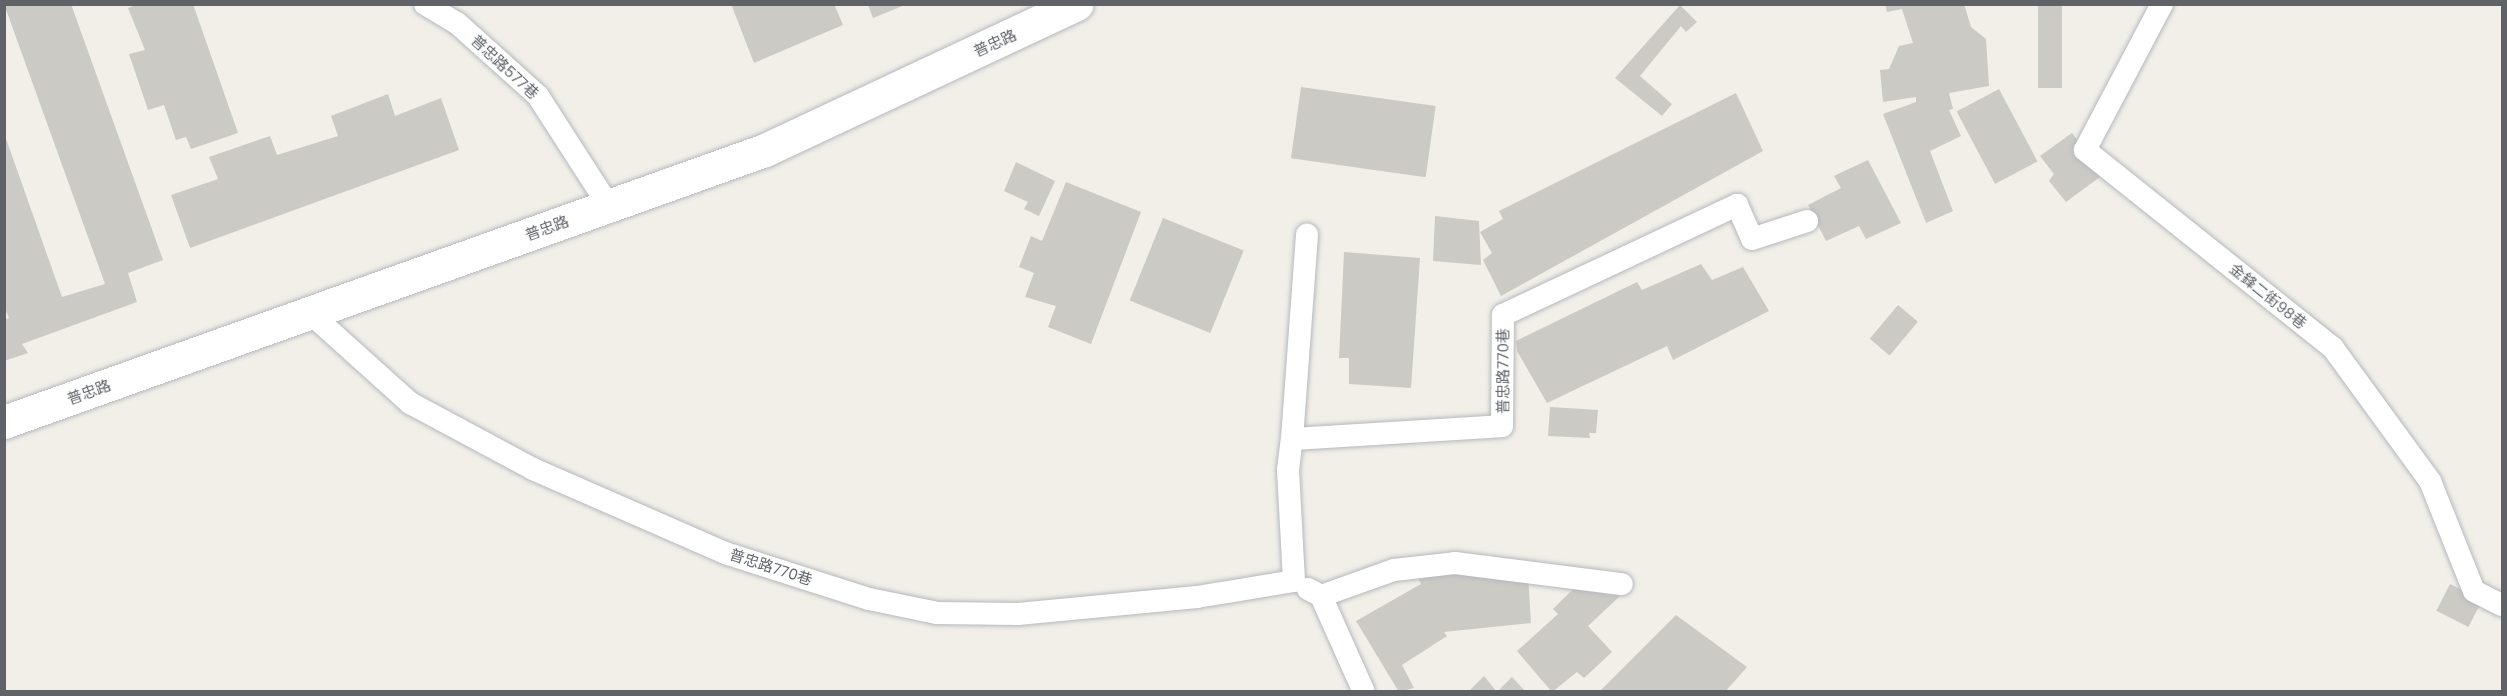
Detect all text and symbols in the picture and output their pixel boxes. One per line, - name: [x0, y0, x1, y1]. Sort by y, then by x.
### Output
- street label: 普忠路: [971, 26, 1019, 60]
- street label: 普忠路577巷: [467, 31, 543, 103]
- street label: 普忠路: [523, 212, 571, 244]
- street label: 金鋒二街98巷: [2226, 259, 2310, 333]
- street label: 普忠路770巷: [1494, 328, 1512, 414]
- street label: 普忠路: [65, 376, 113, 408]
- street label: 普忠路770巷: [727, 545, 815, 589]

